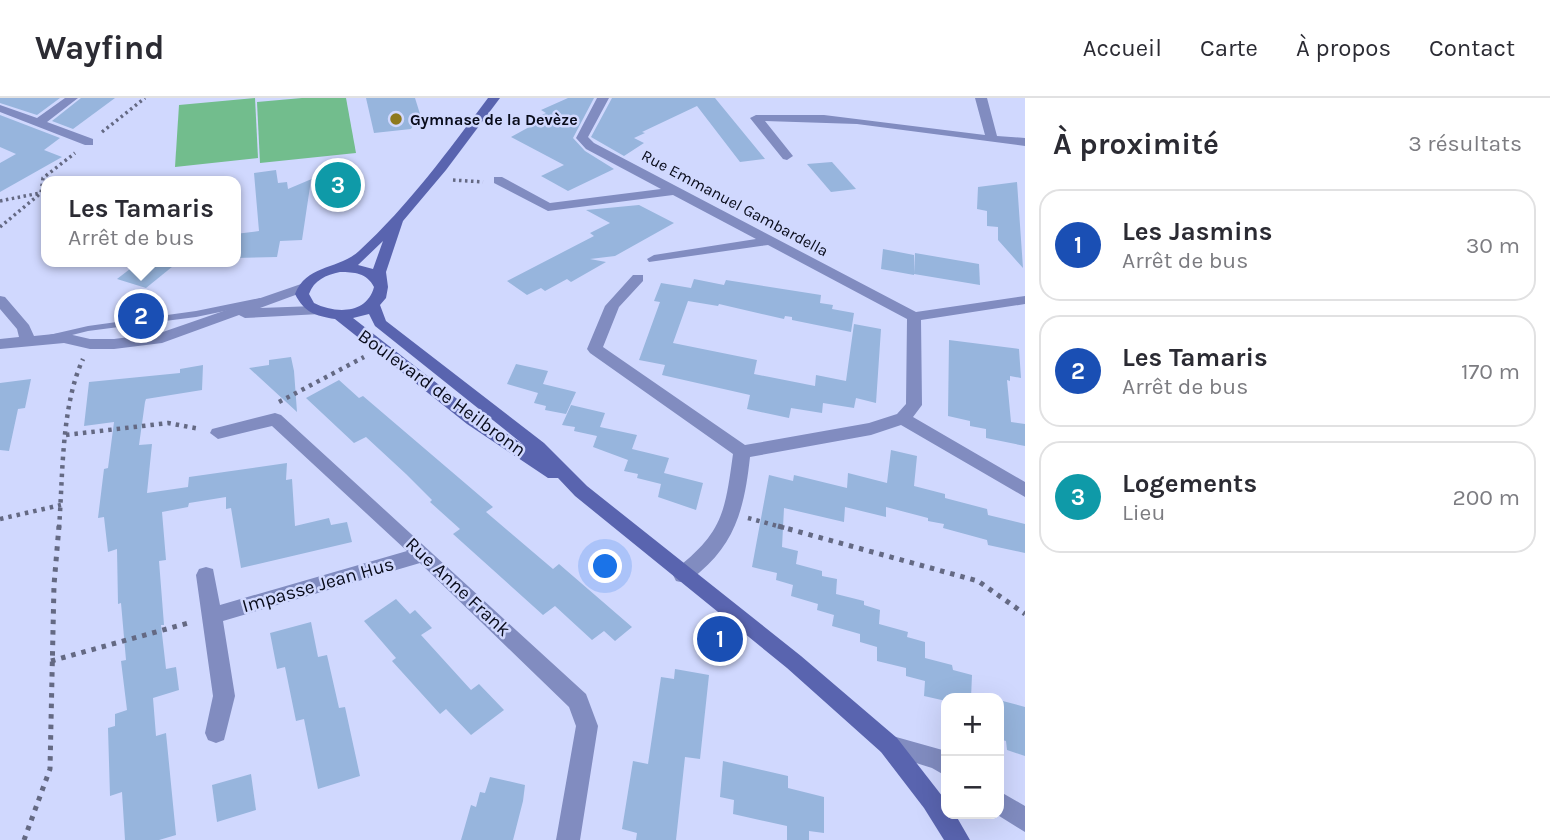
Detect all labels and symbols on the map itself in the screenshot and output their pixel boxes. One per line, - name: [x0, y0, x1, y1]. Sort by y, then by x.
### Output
- place label: Gymnase de la Devèze: [410, 110, 578, 129]
- marker: Gymnase de la Devèze: [388, 111, 404, 127]
- street label: Rue Emmanuel Gambardella: [638, 146, 832, 260]
- pin: 3: [315, 159, 361, 211]
- pin: 2: [118, 290, 164, 342]
- street label: Boulevard de Heilbronn: [354, 325, 530, 461]
- street label: Rue Anne Frank: [401, 533, 515, 641]
- your location: [588, 549, 622, 583]
- street label: Impasse Jean Hus: [240, 553, 396, 617]
- pin: 1: [697, 613, 743, 665]

